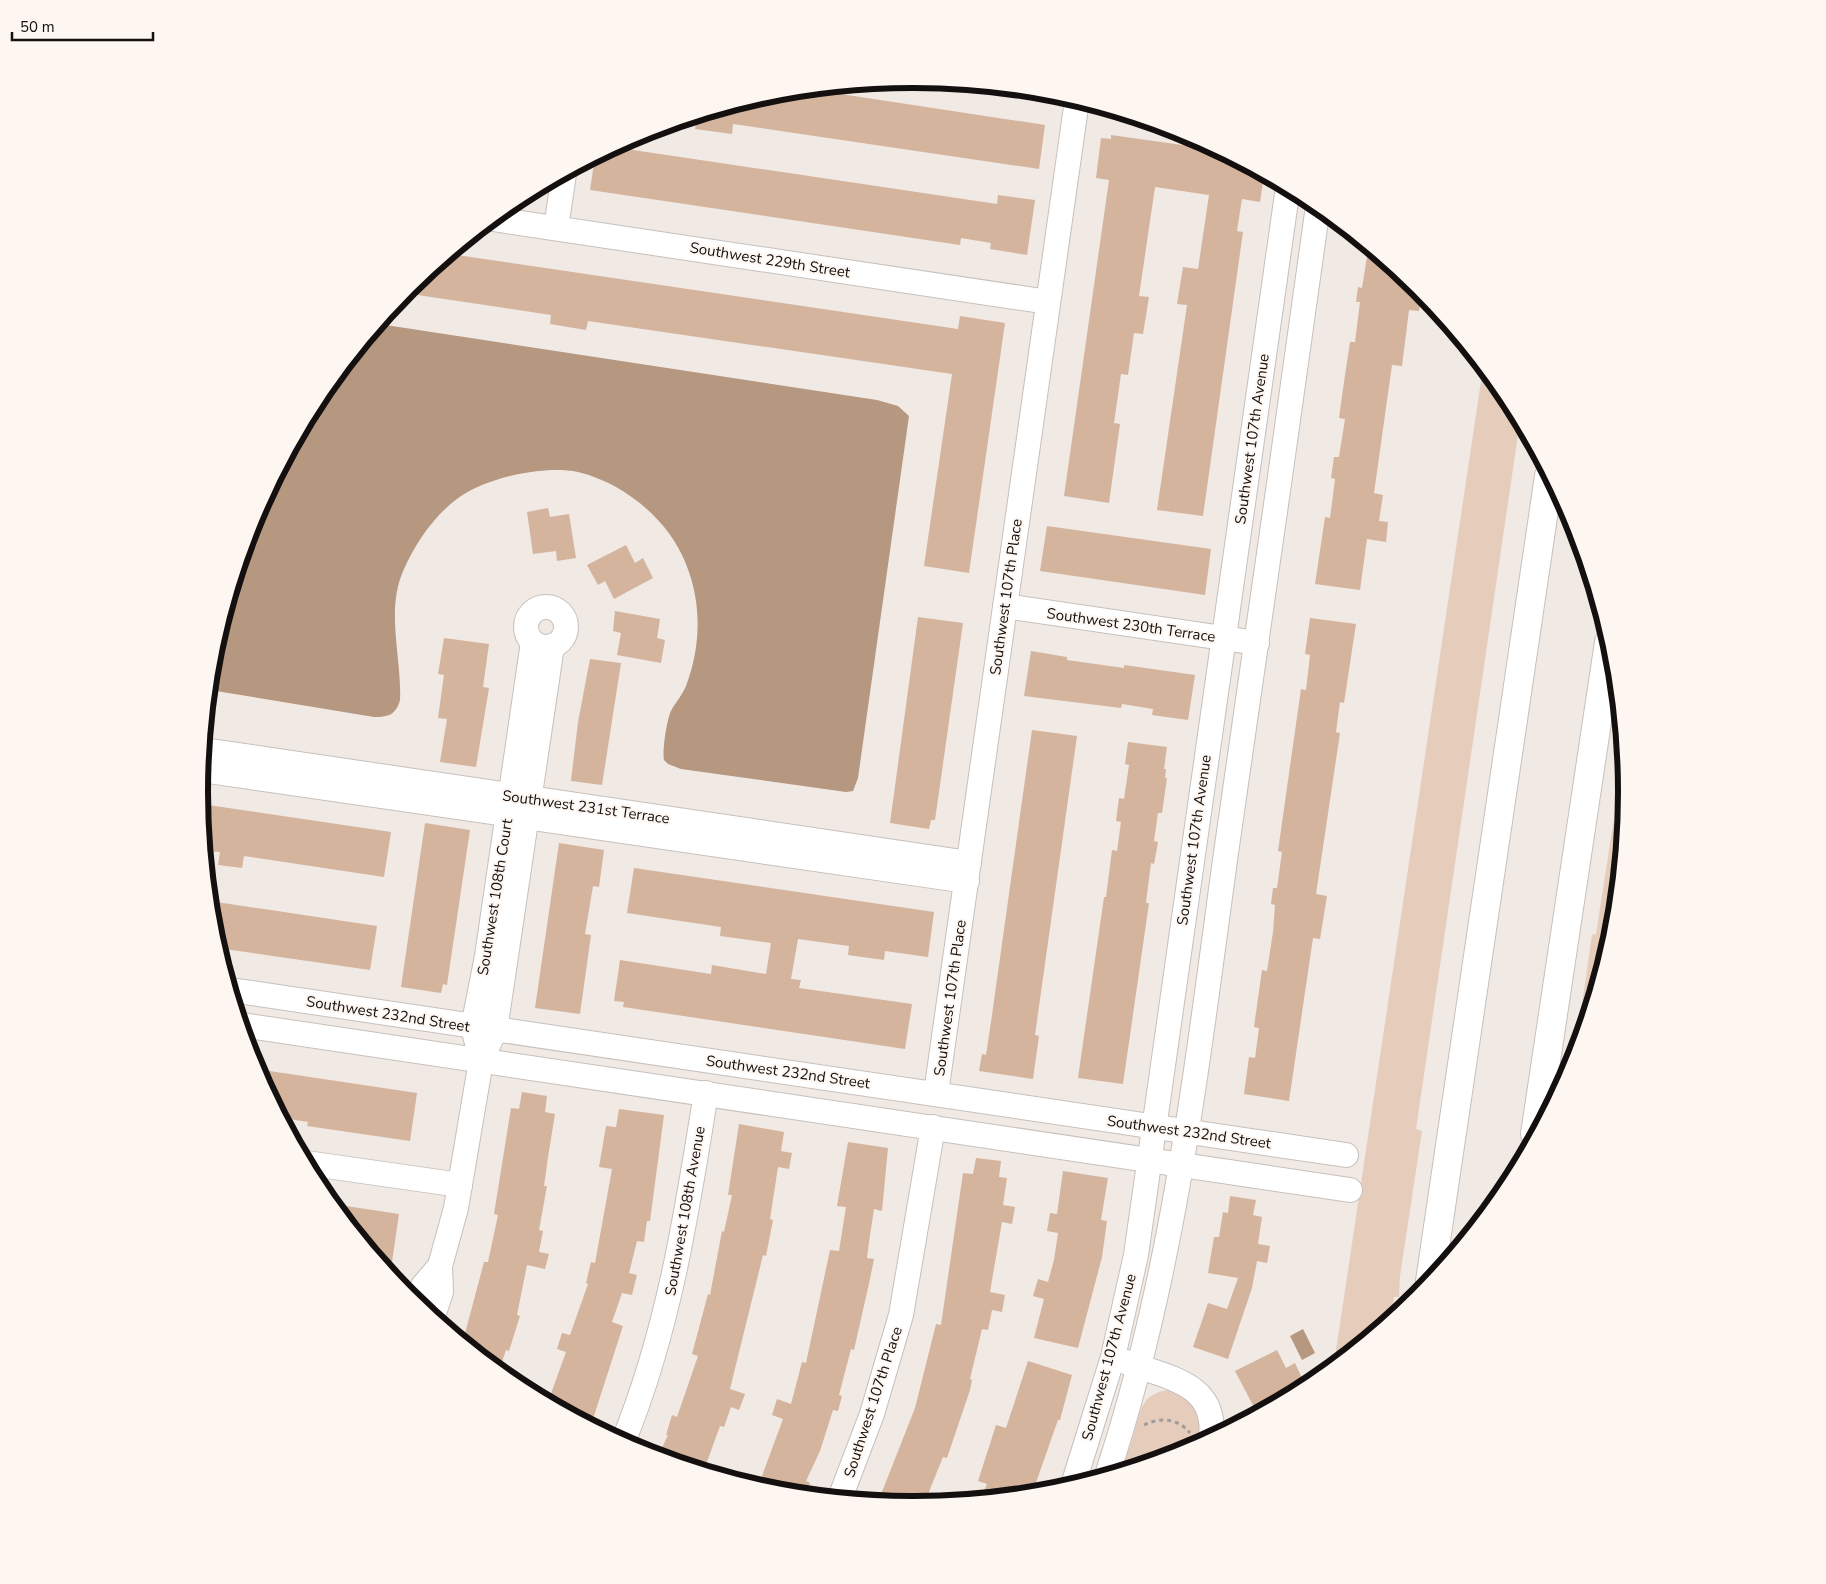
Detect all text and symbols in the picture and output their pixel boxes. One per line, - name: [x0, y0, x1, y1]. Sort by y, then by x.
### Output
- scale bar: [12, 10, 154, 42]
- text: 50 m: [20, 17, 55, 37]
- street label: Southwest 229th Street: [688, 237, 852, 283]
- street label: Southwest 107th Avenue: [1230, 352, 1274, 526]
- street label: Southwest 107th Place: [985, 518, 1027, 676]
- street label: Southwest 230th Terrace: [1045, 603, 1217, 647]
- street label: Southwest 107th Avenue: [1172, 753, 1216, 927]
- street label: Southwest 231st Terrace: [501, 785, 671, 829]
- street label: Southwest 108th Court: [473, 816, 517, 977]
- street label: Southwest 107th Place: [929, 919, 971, 1077]
- street label: Southwest 232nd Street: [305, 991, 472, 1037]
- street label: Southwest 232nd Street: [705, 1051, 872, 1094]
- street label: Southwest 232nd Street: [1106, 1111, 1273, 1154]
- street label: Southwest 108th Avenue: [660, 1125, 710, 1297]
- street label: Southwest 107th Avenue: [1077, 1271, 1141, 1443]
- street label: Southwest 107th Place: [839, 1324, 907, 1480]

